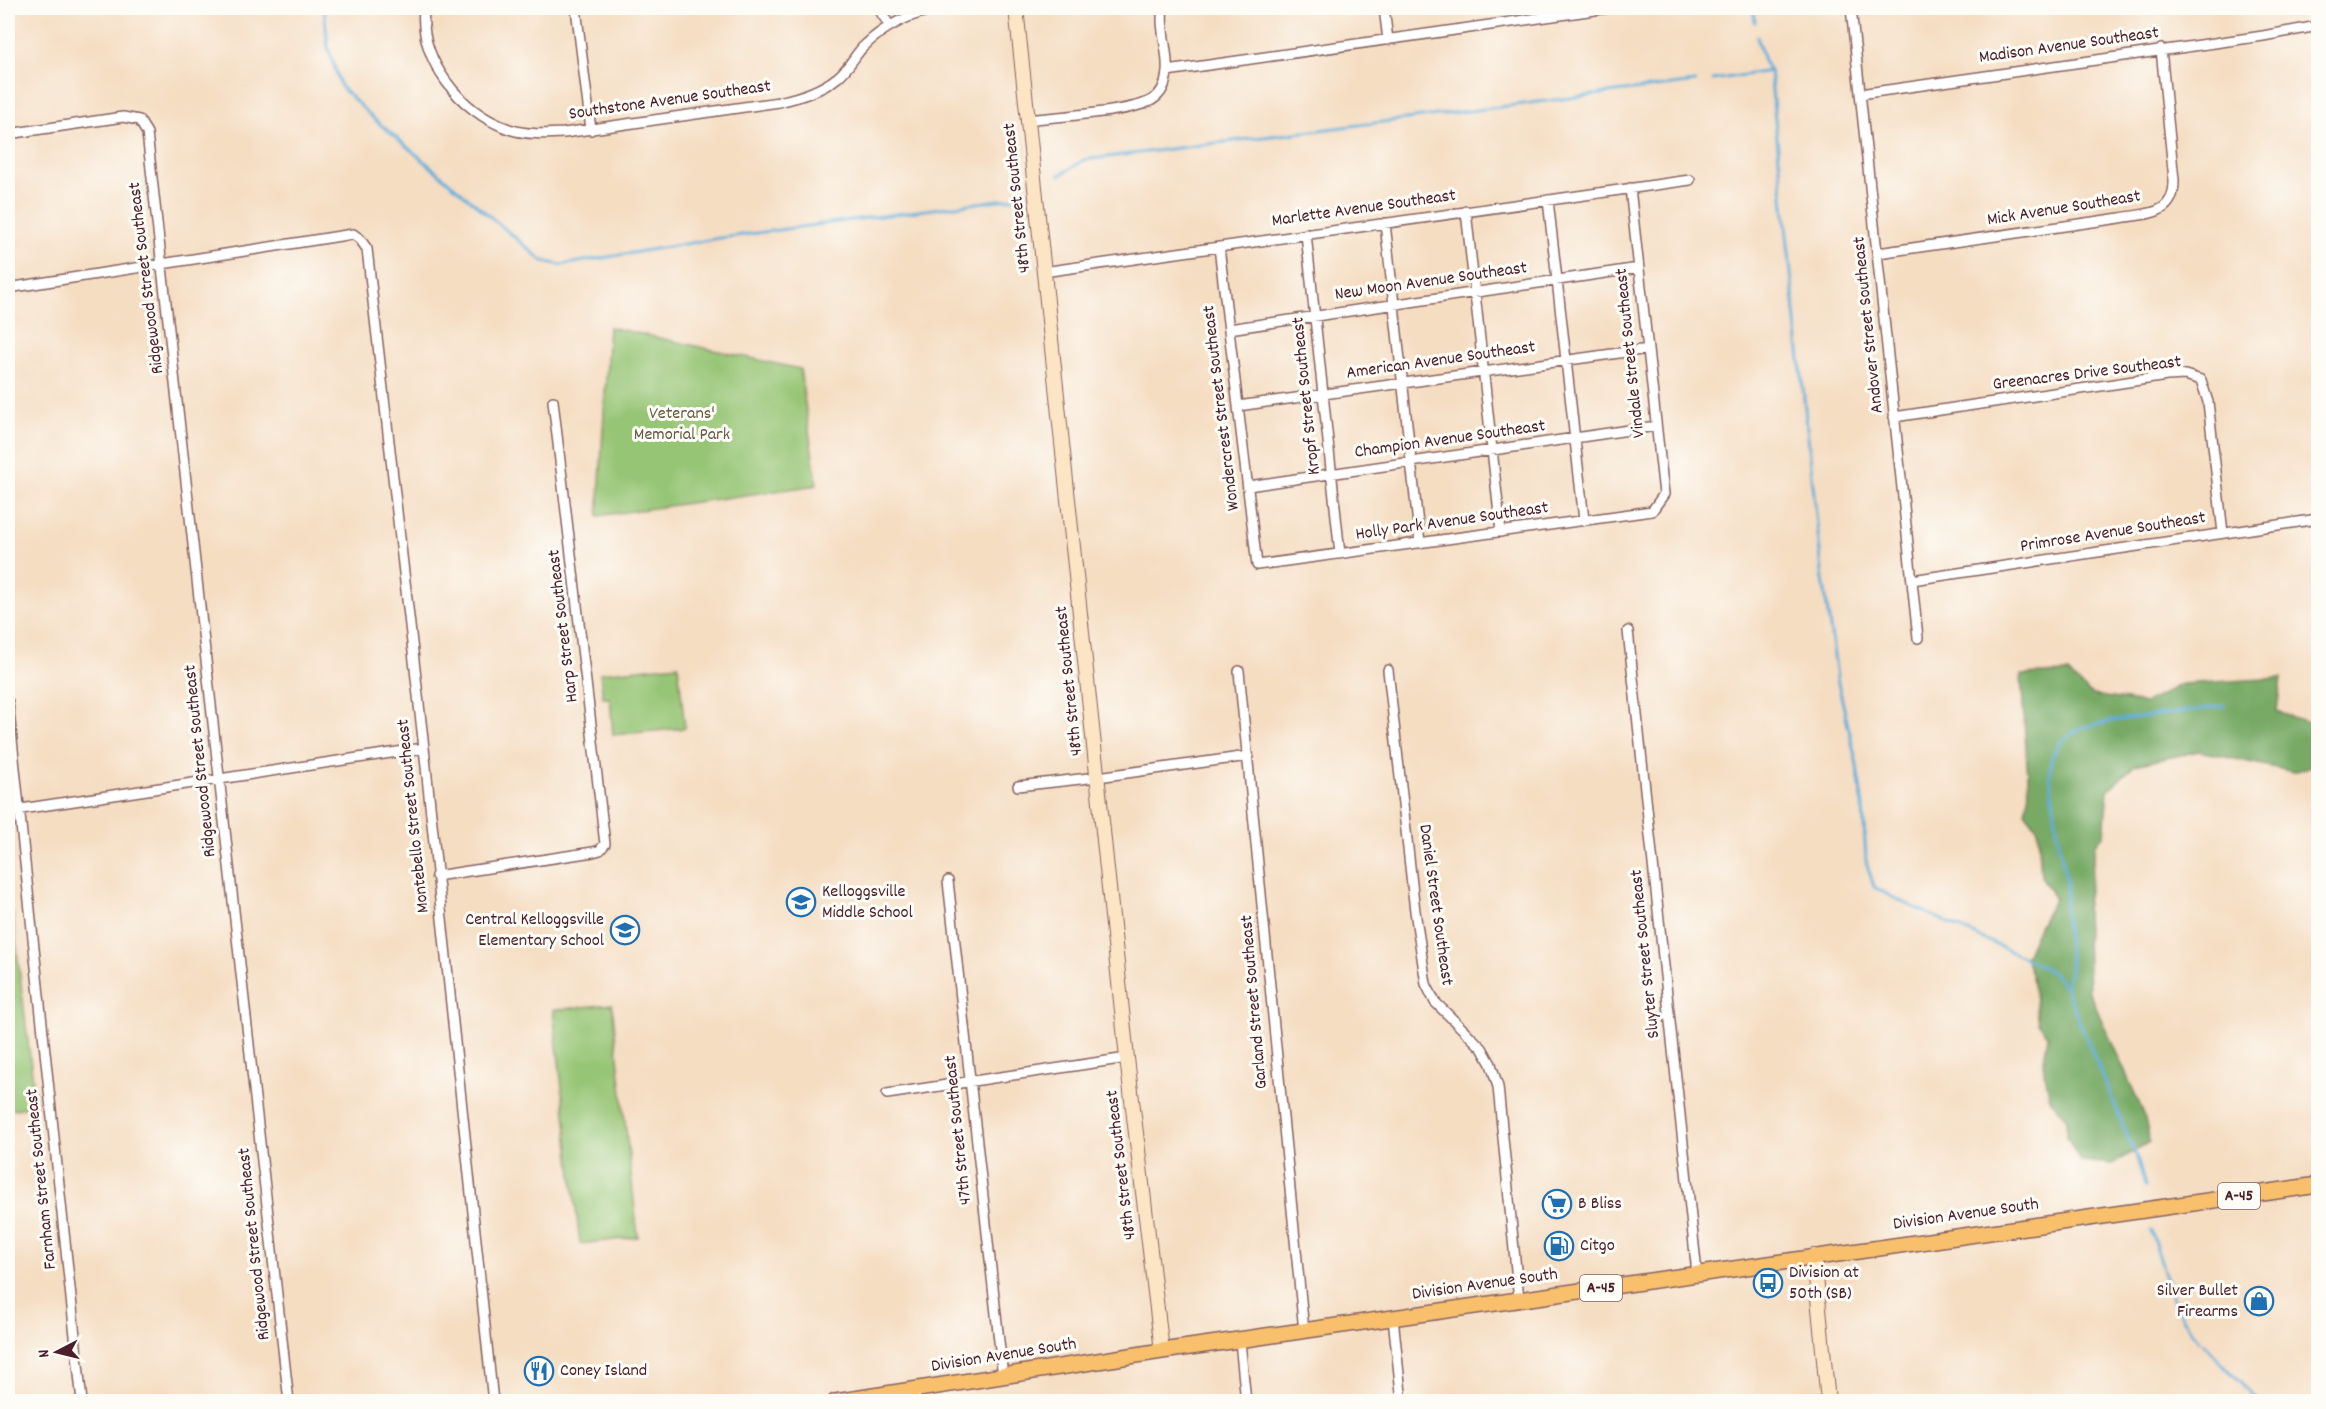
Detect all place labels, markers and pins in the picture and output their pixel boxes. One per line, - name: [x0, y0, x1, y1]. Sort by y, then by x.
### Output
- place label: Kelloggsville Middle School: [822, 880, 913, 926]
- school or university icon: Kelloggsville Middle School: [785, 886, 817, 918]
- place label: Central Kelloggsville Elementary School: [465, 908, 605, 954]
- school or university icon: Central Kelloggsville Elementary School: [609, 914, 641, 946]
- supermarket icon: B Bliss: [1541, 1188, 1573, 1220]
- place label: B Bliss: [1578, 1192, 1622, 1217]
- fuel station icon: Citgo: [1543, 1230, 1575, 1262]
- place label: Citgo: [1580, 1234, 1615, 1259]
- place label: Division at 50th (SB): [1789, 1261, 1859, 1307]
- bus stop icon: Division at 50th (SB): [1752, 1267, 1784, 1299]
- place label: Silver Bullet Firearms: [2157, 1279, 2238, 1325]
- shop icon: Silver Bullet Firearms: [2243, 1285, 2275, 1317]
- restaurant icon: Coney Island: [523, 1355, 555, 1387]
- place label: Coney Island: [560, 1359, 647, 1384]

